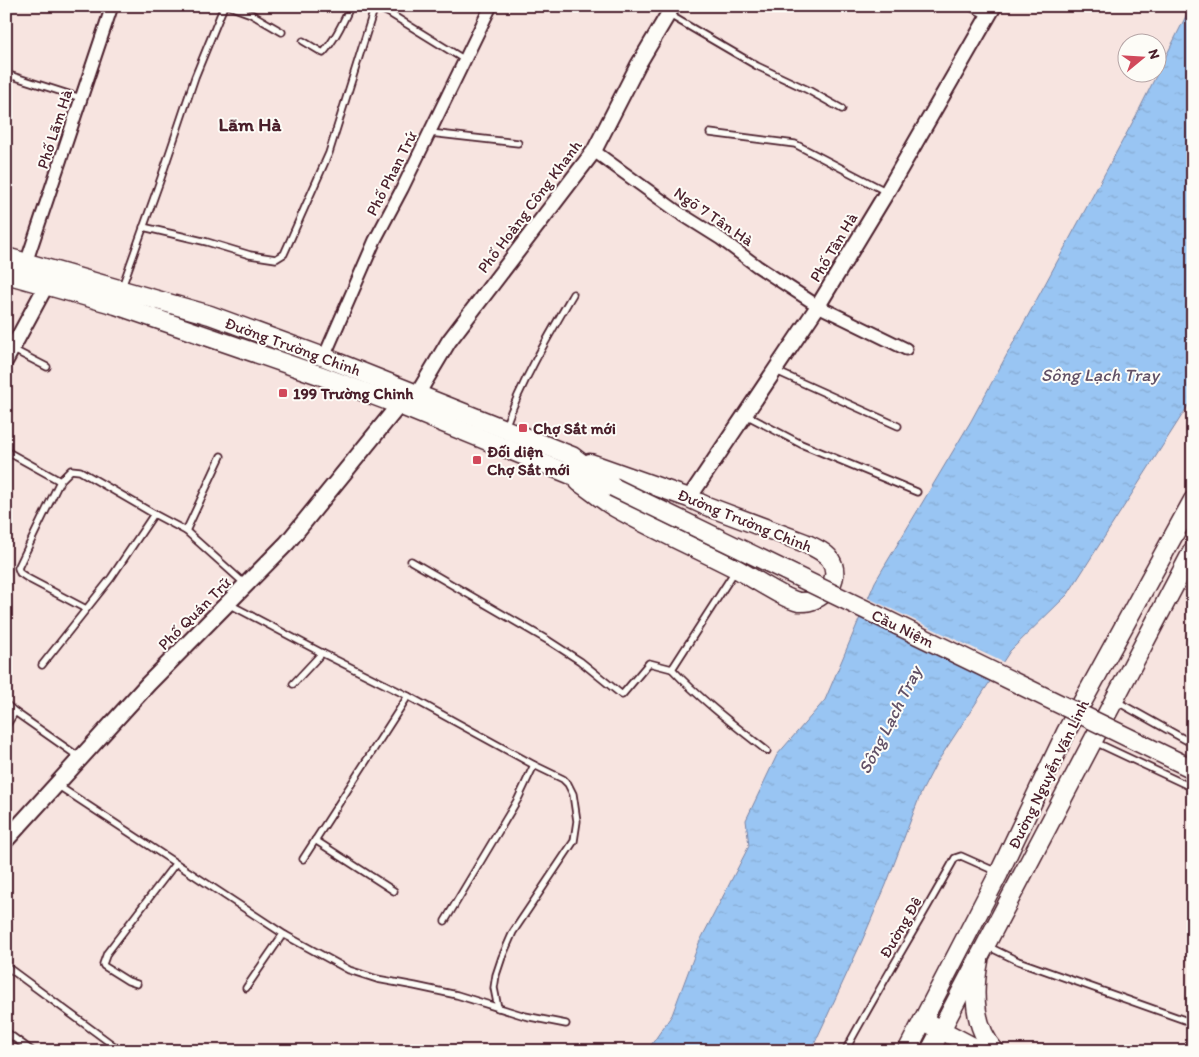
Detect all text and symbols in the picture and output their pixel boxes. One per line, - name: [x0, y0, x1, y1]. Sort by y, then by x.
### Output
- north arrow: [1116, 32, 1166, 82]
- text: N: [1144, 47, 1163, 61]
- street label: Phố Lãm Hà: [33, 86, 76, 171]
- district label: Lãm Hà: [219, 113, 282, 136]
- street label: Phố Phan Trứ: [362, 127, 421, 219]
- street label: Phố Hoàng Công Khanh: [473, 136, 586, 277]
- street label: Ngõ 7 Tân Hà: [670, 183, 758, 250]
- street label: Phố Tân Hà: [805, 209, 862, 285]
- street label: Đường Trường Chinh: [222, 313, 363, 380]
- water label: Sông Lạch Tray: [1041, 364, 1161, 386]
- place label: 199 Trường Chinh: [293, 384, 414, 404]
- marker: 199 Trường Chinh: [277, 387, 289, 399]
- place label: Chợ Sắt mới: [533, 419, 616, 438]
- marker: Chợ Sắt mới: [517, 422, 529, 434]
- place label: Đối diện Chợ Sắt mới: [487, 442, 570, 479]
- marker: Đối diện Chợ Sắt mới: [471, 454, 483, 466]
- street label: Đường Trường Chinh: [675, 485, 815, 556]
- street label: Phố Quán Trữ: [154, 573, 235, 654]
- street label: Cầu Niệm: [868, 605, 938, 652]
- water label: Sông Lạch Tray: [853, 660, 928, 777]
- street label: Đường Nguyễn Văn Linh: [1004, 696, 1093, 852]
- street label: Đường Đê: [875, 893, 926, 961]

